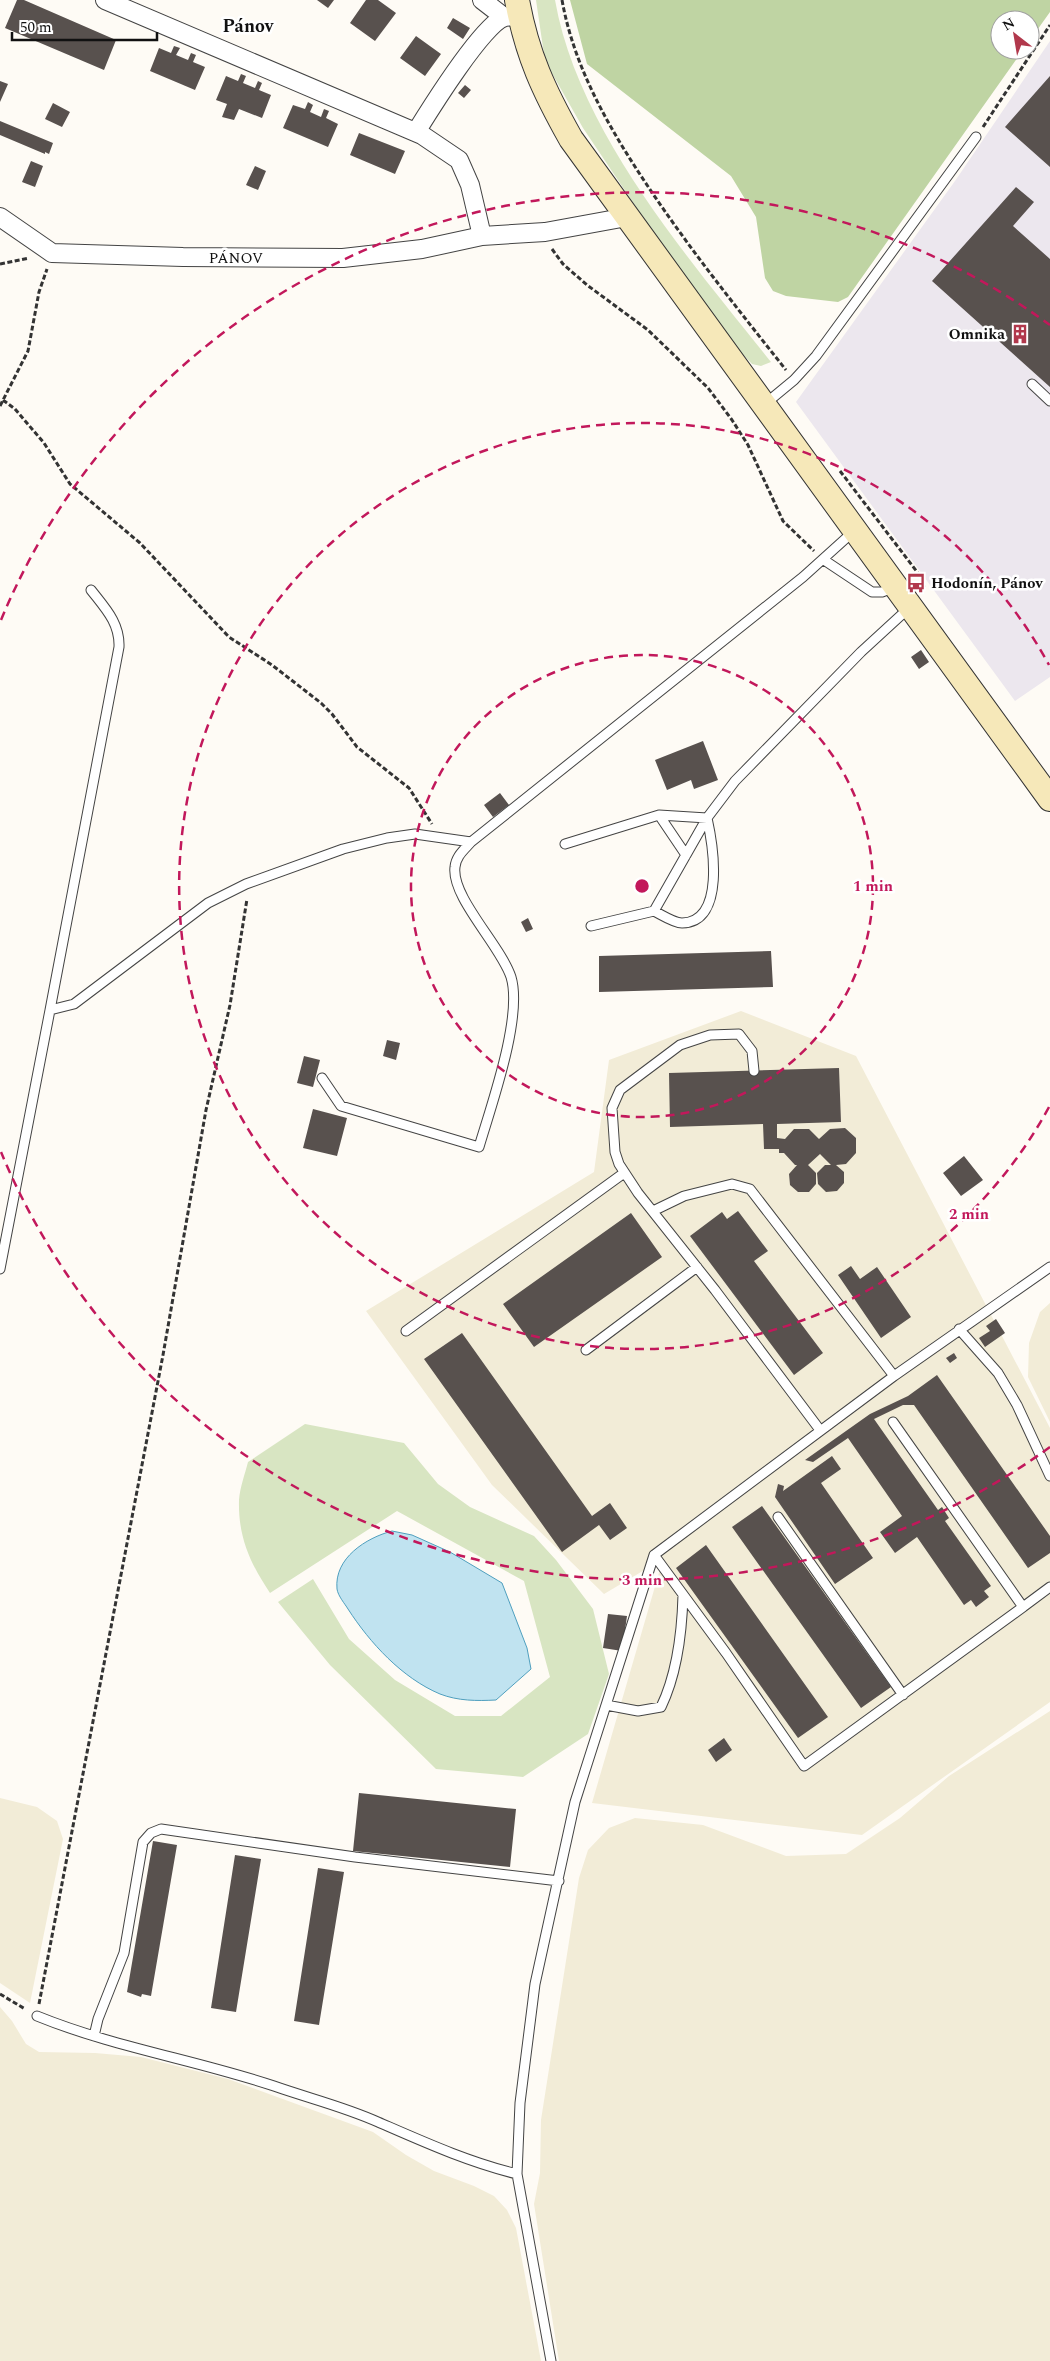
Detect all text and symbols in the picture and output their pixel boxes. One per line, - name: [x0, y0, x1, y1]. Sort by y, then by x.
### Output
- scale bar: [12, 10, 158, 42]
- north arrow: [990, 10, 1040, 60]
- text: N: [998, 12, 1019, 36]
- district label: Pánov: [223, 13, 275, 40]
- text: 50 m: [20, 16, 52, 39]
- street label: PÁNOV: [209, 247, 263, 270]
- place label: Omnika: [949, 323, 1005, 346]
- building icon: Omnika: [1009, 323, 1031, 345]
- bus stop icon: Hodonín, Pánov: [905, 572, 927, 594]
- place label: Hodonín, Pánov: [931, 572, 1043, 595]
- text: 1 min: [853, 875, 893, 898]
- centre of rings: [633, 877, 651, 895]
- text: 2 min: [949, 1203, 989, 1226]
- text: 3 min: [622, 1569, 662, 1592]

